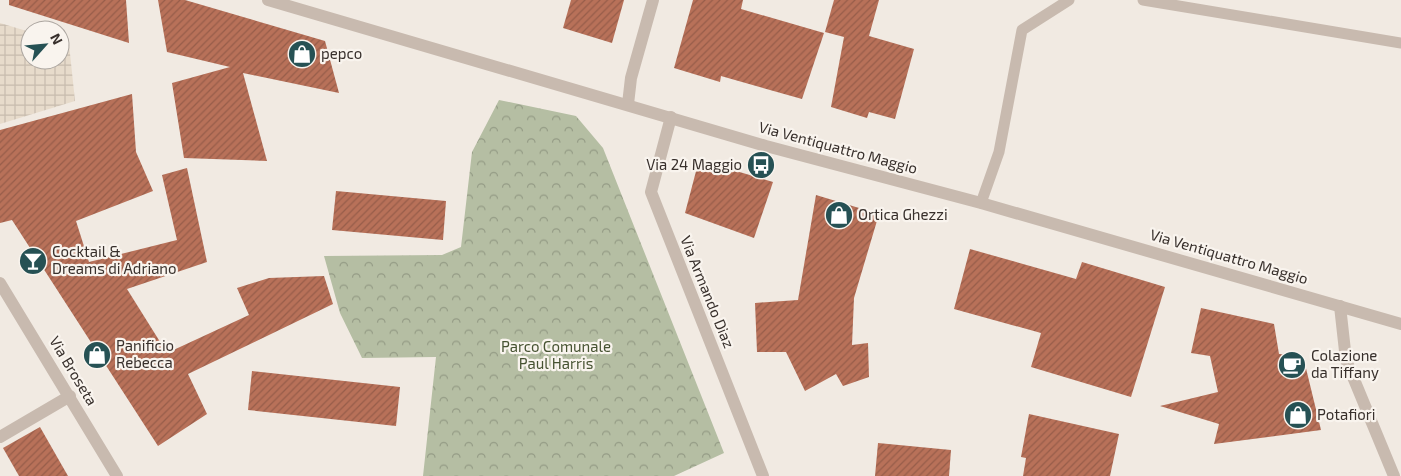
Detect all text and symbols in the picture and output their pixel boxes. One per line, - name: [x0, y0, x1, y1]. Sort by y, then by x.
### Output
- north arrow: [20, 20, 70, 70]
- text: N: [47, 31, 67, 47]
- shop icon: pepco: [287, 39, 317, 69]
- place label: pepco: [321, 44, 362, 62]
- street label: Via Ventiquattro Maggio: [757, 117, 920, 177]
- bus stop icon: Via 24 Maggio: [746, 150, 776, 180]
- place label: Via 24 Maggio: [646, 155, 742, 173]
- shop icon: Ortica Ghezzi: [824, 200, 854, 230]
- place label: Ortica Ghezzi: [858, 205, 948, 223]
- street label: Via Ventiquattro Maggio: [1148, 225, 1310, 287]
- street label: Via Armando Diaz: [677, 233, 739, 350]
- place label: Cocktail & Dreams di Adriano: [52, 242, 177, 277]
- bar icon: Cocktail & Dreams di Adriano: [18, 246, 48, 276]
- street label: Via Broseta: [46, 333, 102, 408]
- place label: Panificio Rebecca: [116, 336, 174, 371]
- park label: Parco Comunale Paul Harris: [501, 337, 611, 372]
- shop icon: Panificio Rebecca: [82, 340, 112, 370]
- place label: Colazione da Tiffany: [1311, 346, 1379, 381]
- cafe icon: Colazione da Tiffany: [1277, 350, 1307, 380]
- shop icon: Potafiori: [1283, 400, 1313, 430]
- place label: Potafiori: [1317, 405, 1376, 423]

